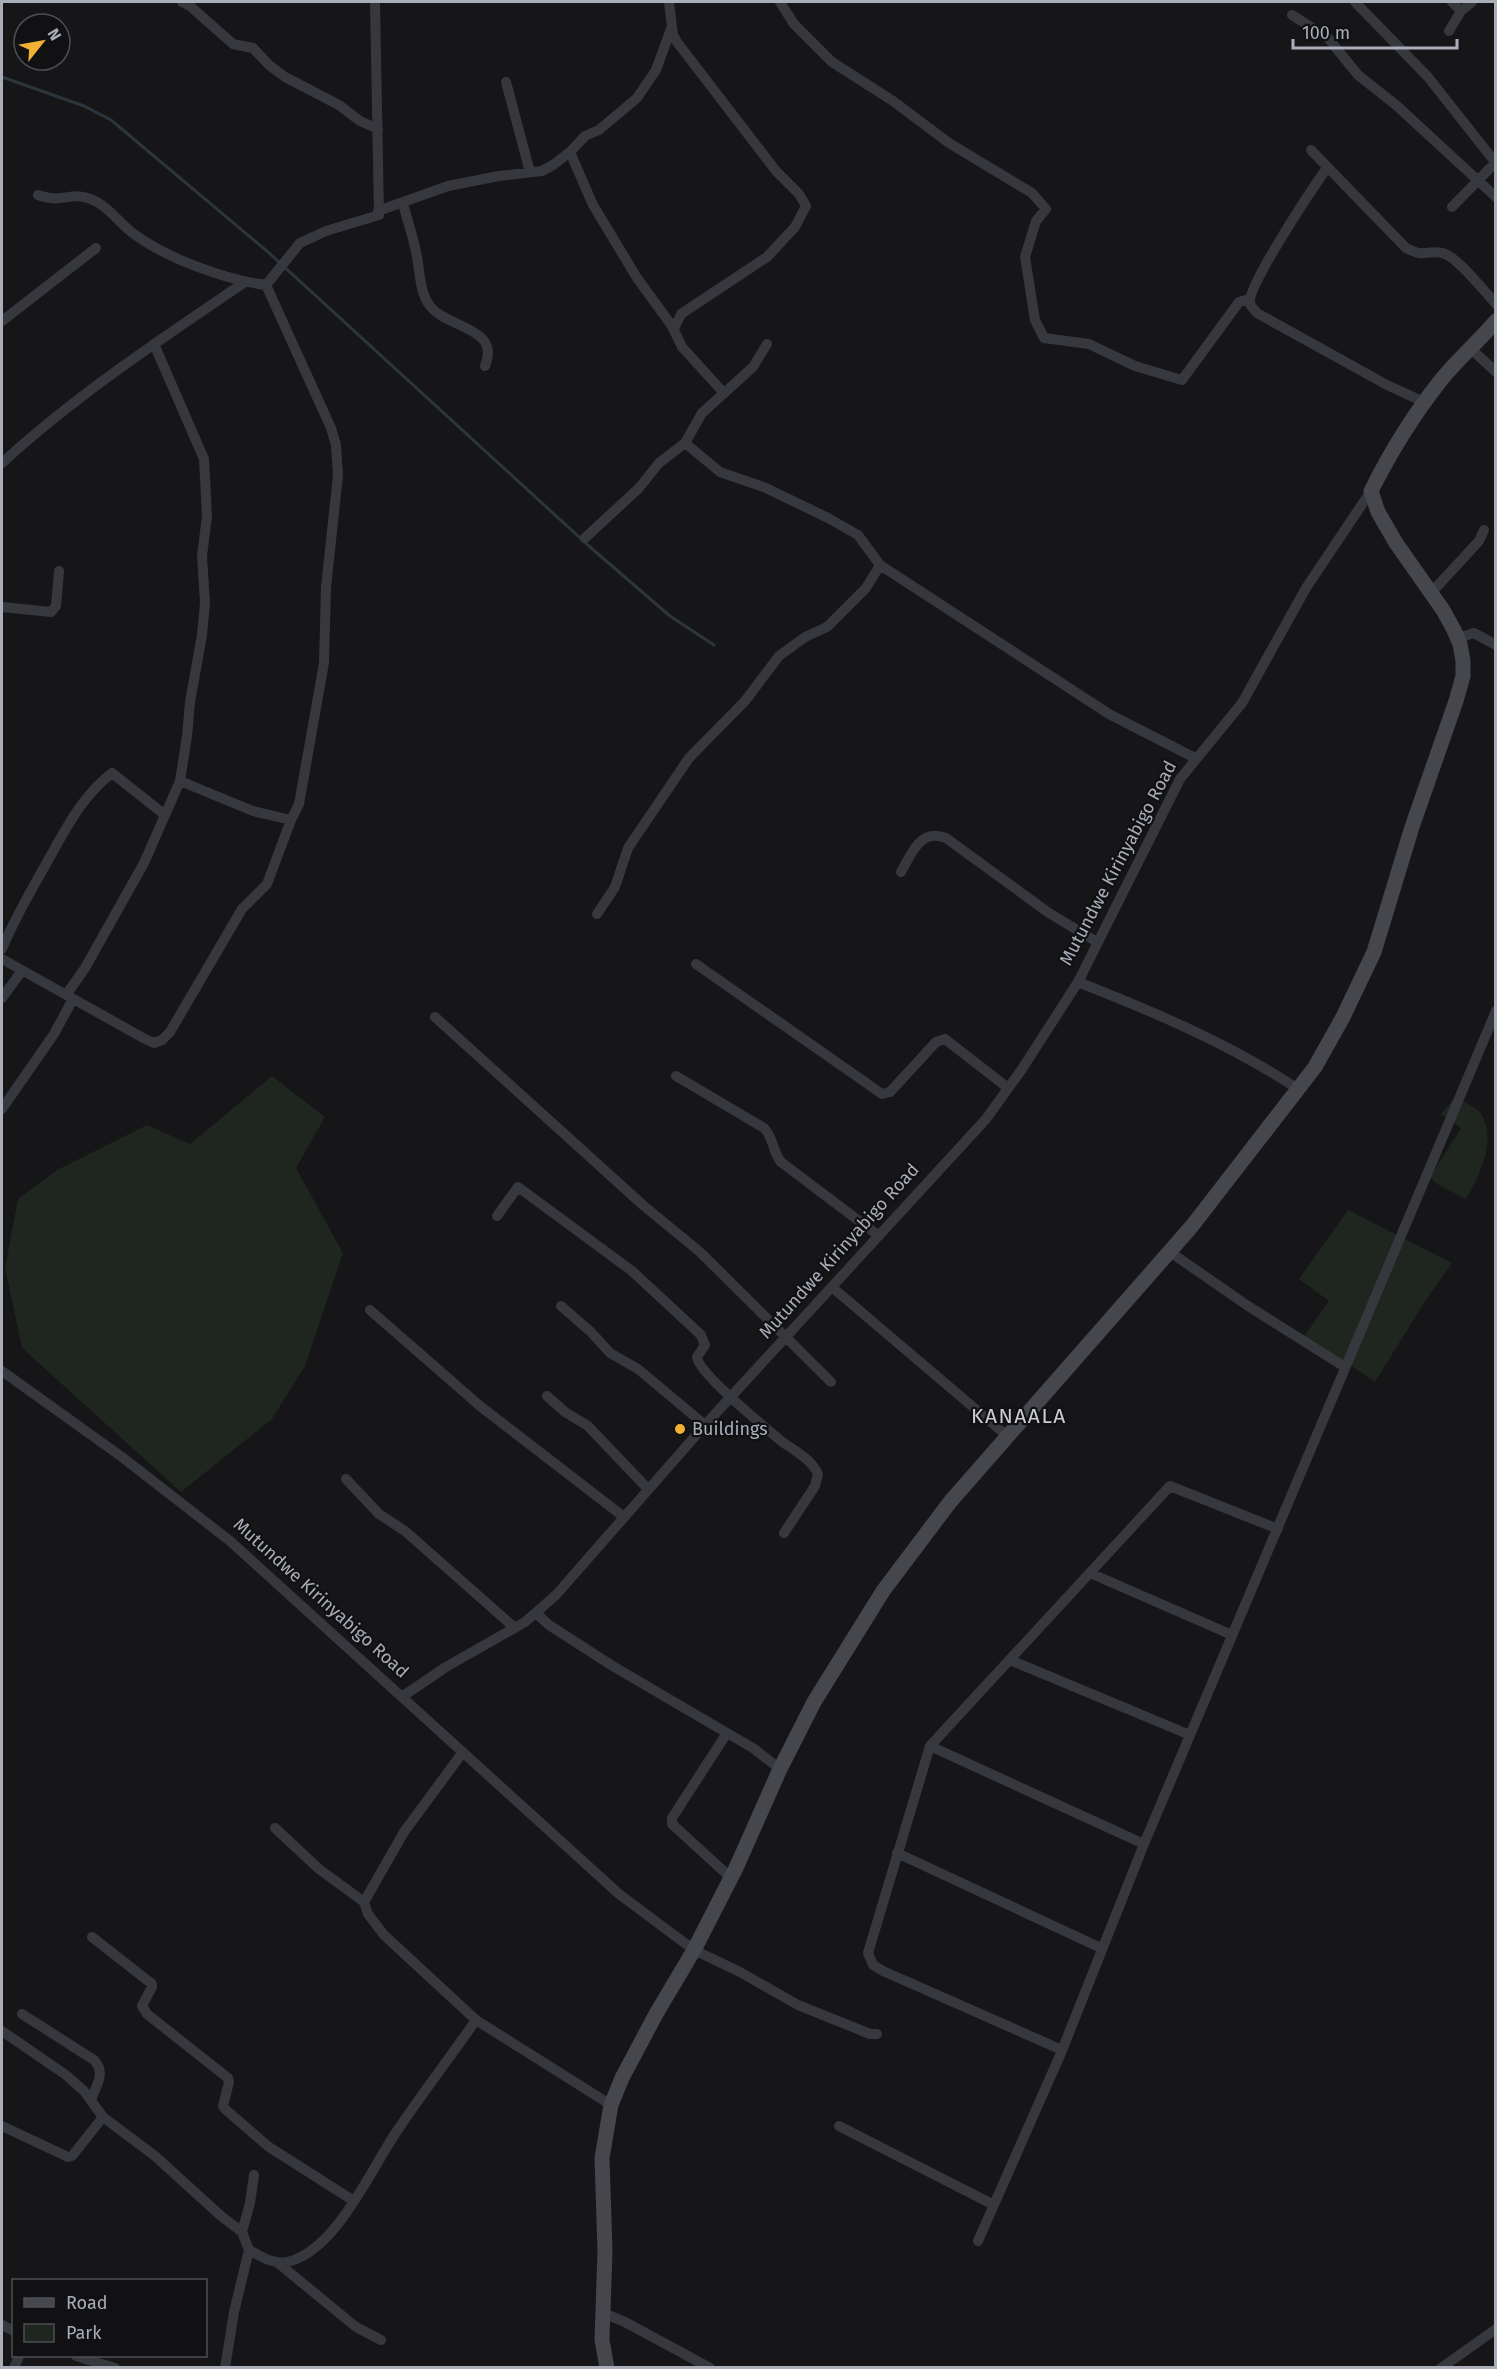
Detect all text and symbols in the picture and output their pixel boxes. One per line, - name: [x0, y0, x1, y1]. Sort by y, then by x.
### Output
- north arrow: [12, 12, 72, 72]
- scale bar: [1293, 12, 1456, 50]
- text: 100 m: [1302, 22, 1350, 44]
- text: N: [44, 25, 65, 44]
- street label: Mutundwe Kirinyabigo Road: [1055, 757, 1181, 969]
- street label: Mutundwe Kirinyabigo Road: [754, 1159, 924, 1343]
- district label: KANAALA: [971, 1403, 1067, 1429]
- place label: Buildings: [692, 1418, 768, 1440]
- marker: Buildings: [673, 1422, 687, 1436]
- street label: Mutundwe Kirinyabigo Road: [229, 1513, 413, 1683]
- legend: [12, 2279, 207, 2357]
- text: Road: [66, 2292, 108, 2314]
- text: Park: [66, 2322, 102, 2344]

